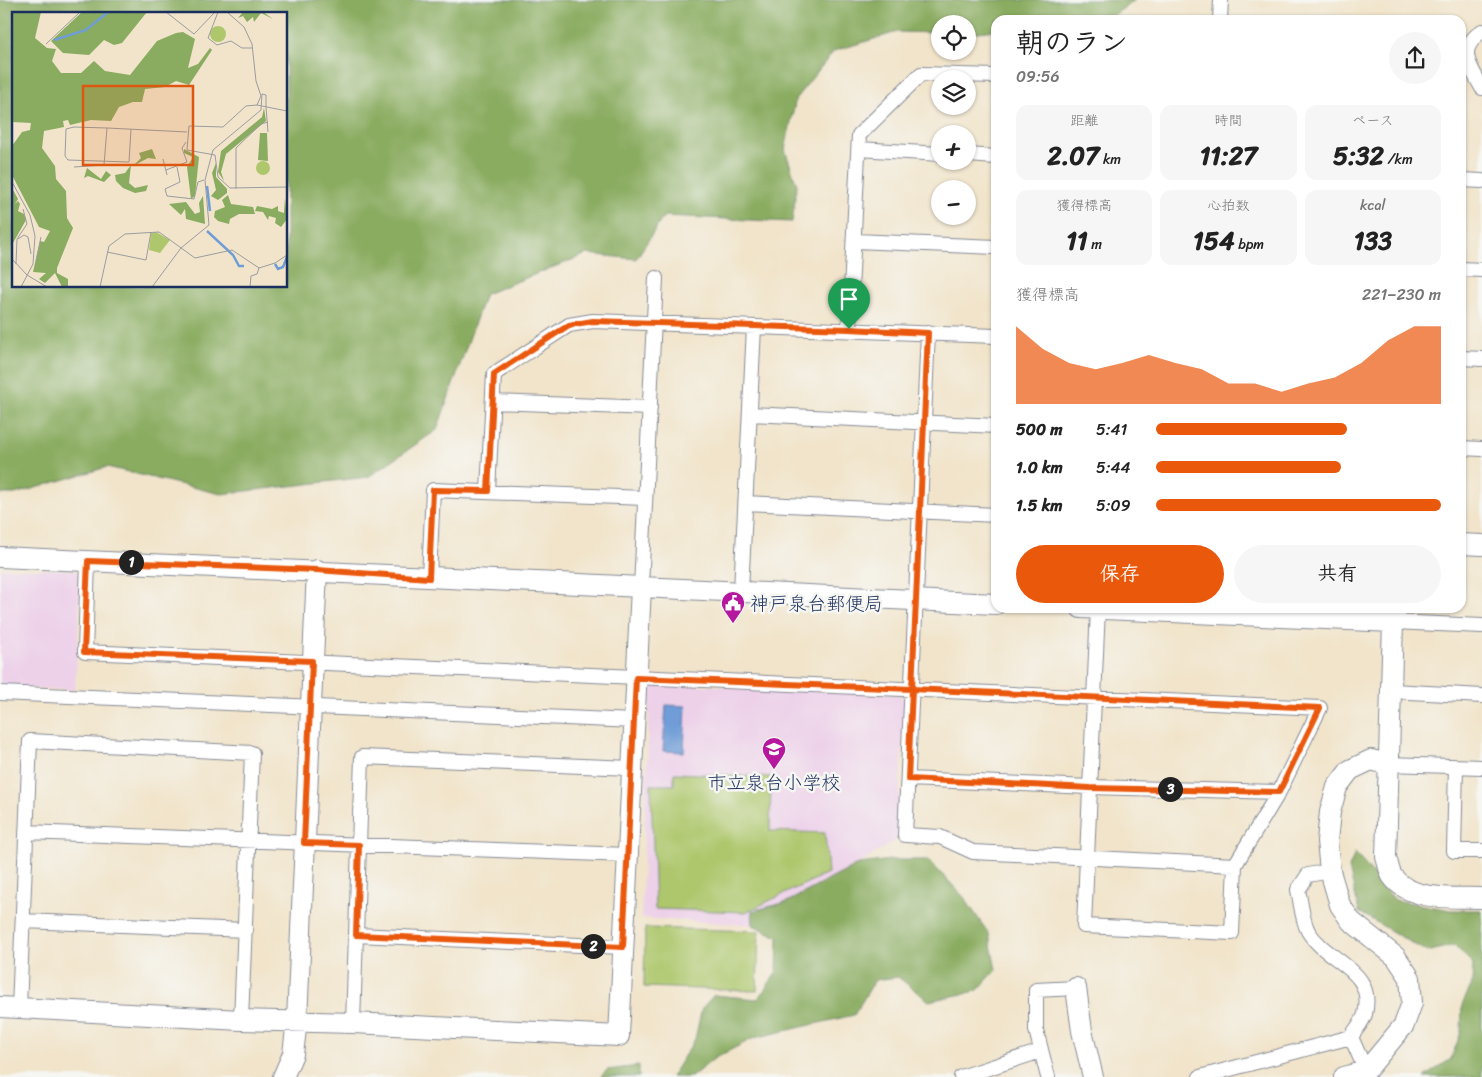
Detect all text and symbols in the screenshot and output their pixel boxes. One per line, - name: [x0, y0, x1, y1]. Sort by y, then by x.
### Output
- inset map: [12, 12, 288, 288]
- map controls: [931, 15, 976, 225]
- button: locate: [931, 15, 976, 60]
- text: 朝のラン: [1016, 18, 1128, 67]
- button: share: [1389, 32, 1441, 84]
- text: 09:56: [1016, 62, 1060, 91]
- button: layers: [931, 70, 976, 115]
- text: 距離: [1070, 108, 1098, 133]
- text: 時間: [1214, 108, 1242, 133]
- text: ペース: [1352, 108, 1393, 133]
- button: +: [931, 125, 976, 170]
- text: 2.07: [1047, 133, 1099, 178]
- text: 11:27: [1200, 133, 1257, 178]
- text: 5:32: [1333, 133, 1384, 178]
- text: km: [1099, 147, 1121, 172]
- text: /km: [1384, 147, 1413, 172]
- button: −: [931, 180, 976, 225]
- text: 獲得標高: [1056, 193, 1112, 218]
- text: 心拍数: [1207, 193, 1249, 218]
- text: kcal: [1360, 193, 1386, 218]
- text: 11: [1066, 218, 1088, 263]
- text: 154: [1193, 218, 1235, 263]
- text: 133: [1354, 218, 1392, 263]
- text: m: [1088, 232, 1102, 257]
- text: bpm: [1235, 232, 1264, 257]
- pin: [828, 278, 870, 329]
- text: 獲得標高: [1016, 280, 1080, 309]
- text: 221–230 m: [1362, 280, 1441, 309]
- icon: arrive: [835, 285, 863, 313]
- text: 500 m: [1016, 415, 1062, 444]
- text: 5:41: [1096, 415, 1127, 444]
- text: 1.0 km: [1016, 453, 1063, 482]
- text: 5:44: [1096, 453, 1131, 482]
- text: 1.5 km: [1016, 491, 1062, 520]
- text: 5:09: [1096, 491, 1131, 520]
- button: 保存: [1016, 545, 1224, 603]
- button: 共有: [1234, 545, 1441, 603]
- pin: 1: [118, 550, 144, 574]
- text: 1: [128, 550, 135, 575]
- place label: 神戸泉台郵便局: [750, 587, 883, 620]
- public building icon: 神戸泉台郵便局: [720, 590, 746, 624]
- school or university icon: 市立泉台小学校: [761, 736, 787, 770]
- place label: 市立泉台小学校: [707, 766, 841, 799]
- pin: 3: [1158, 776, 1182, 802]
- text: 3: [1167, 777, 1174, 802]
- pin: 2: [580, 934, 606, 958]
- text: 2: [589, 934, 598, 959]

